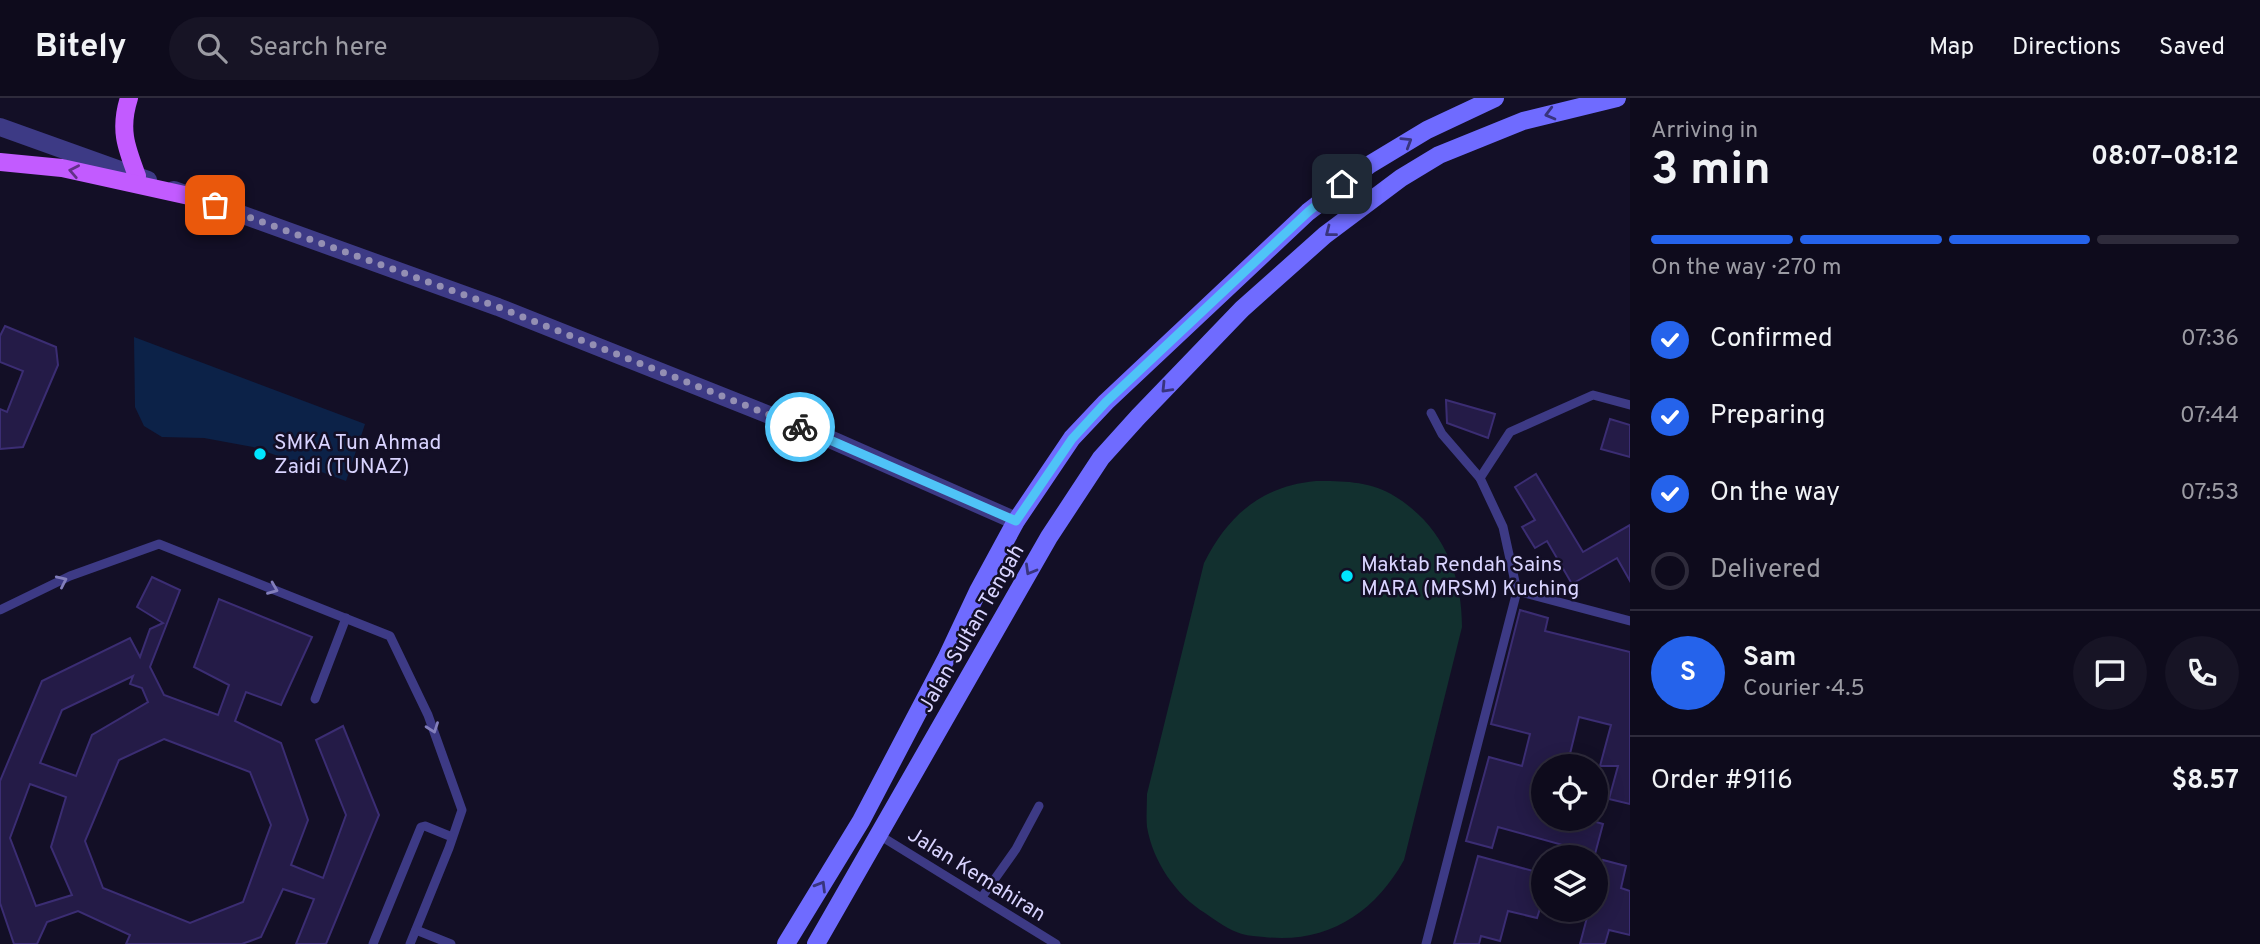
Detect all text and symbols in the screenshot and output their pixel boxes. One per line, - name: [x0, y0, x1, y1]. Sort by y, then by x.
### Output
- search box: [169, 17, 659, 80]
- text: Bitely: [35, 27, 127, 69]
- icon: search: [193, 29, 231, 67]
- text: Search here: [249, 32, 388, 65]
- text: Map: [1929, 33, 1974, 63]
- text: Directions: [2012, 33, 2121, 63]
- text: Saved: [2159, 33, 2225, 63]
- one-way arrow: [1544, 106, 1556, 120]
- text: Arriving in: [1651, 117, 1758, 146]
- one-way arrow: [1400, 137, 1413, 150]
- text: 08:07–08:12: [2091, 141, 2239, 174]
- text: 3 min: [1651, 142, 1771, 201]
- pin: [1312, 154, 1372, 214]
- one-way arrow: [68, 164, 80, 179]
- icon: home: [1323, 165, 1361, 203]
- pin: [185, 175, 245, 235]
- icon: bag: [196, 186, 234, 224]
- one-way arrow: [1326, 223, 1338, 236]
- text: On the way · 270 m: [1651, 254, 1842, 283]
- icon: check: [1651, 321, 1689, 359]
- text: Confirmed: [1710, 323, 1833, 356]
- text: 07:36: [2181, 325, 2239, 354]
- one-way arrow: [1161, 380, 1174, 393]
- courier: [765, 392, 835, 462]
- icon: check: [1651, 398, 1689, 436]
- text: Preparing: [1710, 400, 1825, 433]
- text: 07:44: [2180, 402, 2239, 431]
- icon: bike: [781, 408, 819, 446]
- place label: SMKA Tun Ahmad Zaidi (TUNAZ): [274, 430, 441, 481]
- marker: SMKA Tun Ahmad Zaidi (TUNAZ): [252, 446, 268, 462]
- icon: check: [1651, 475, 1689, 513]
- text: On the way: [1710, 477, 1840, 510]
- text: 07:53: [2181, 479, 2239, 508]
- street label: Jalan Sultan Tengah: [913, 540, 1031, 718]
- place label: Maktab Rendah Sains MARA (MRSM) Kuching: [1361, 552, 1579, 603]
- text: Delivered: [1710, 554, 1821, 587]
- one-way arrow: [1025, 562, 1038, 575]
- marker: Maktab Rendah Sains MARA (MRSM) Kuching: [1339, 568, 1355, 584]
- one-way arrow: [55, 575, 67, 589]
- one-way arrow: [267, 581, 279, 595]
- button: chat: [2073, 636, 2147, 710]
- button: phone: [2165, 636, 2239, 710]
- text: Sam: [1743, 642, 1796, 675]
- text: S: [1680, 657, 1696, 690]
- text: Courier · 4.5: [1743, 675, 1865, 704]
- one-way arrow: [425, 722, 439, 734]
- map controls: [1531, 754, 1608, 922]
- button: locate: [1531, 754, 1608, 831]
- text: Order #9116: [1651, 765, 1793, 798]
- text: $8.57: [2171, 765, 2239, 798]
- street label: Jalan Kemahiran: [902, 822, 1050, 929]
- button: layers: [1531, 845, 1608, 922]
- one-way arrow: [813, 880, 826, 893]

